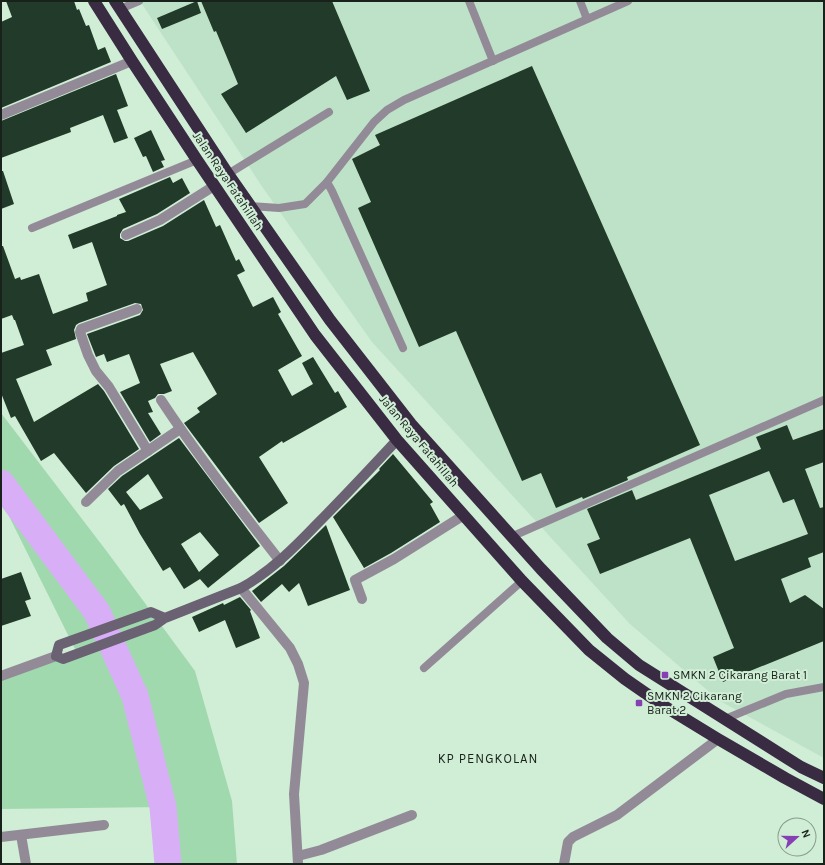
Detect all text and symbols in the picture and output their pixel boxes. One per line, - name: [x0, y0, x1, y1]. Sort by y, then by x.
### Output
- street label: Jalan Raya Fatahillah: [190, 129, 266, 233]
- street label: Jalan Raya Fatahillah: [376, 392, 462, 490]
- place label: SMKN 2 Cikarang Barat 1: [673, 668, 807, 682]
- marker: SMKN 2 Cikarang Barat 1: [660, 670, 670, 680]
- place label: SMKN 2 Cikarang Barat 2: [647, 689, 742, 717]
- marker: SMKN 2 Cikarang Barat 2: [634, 698, 644, 708]
- district label: KP PENGKOLAN: [438, 751, 538, 766]
- north arrow: [777, 817, 817, 857]
- text: N: [798, 828, 813, 840]

